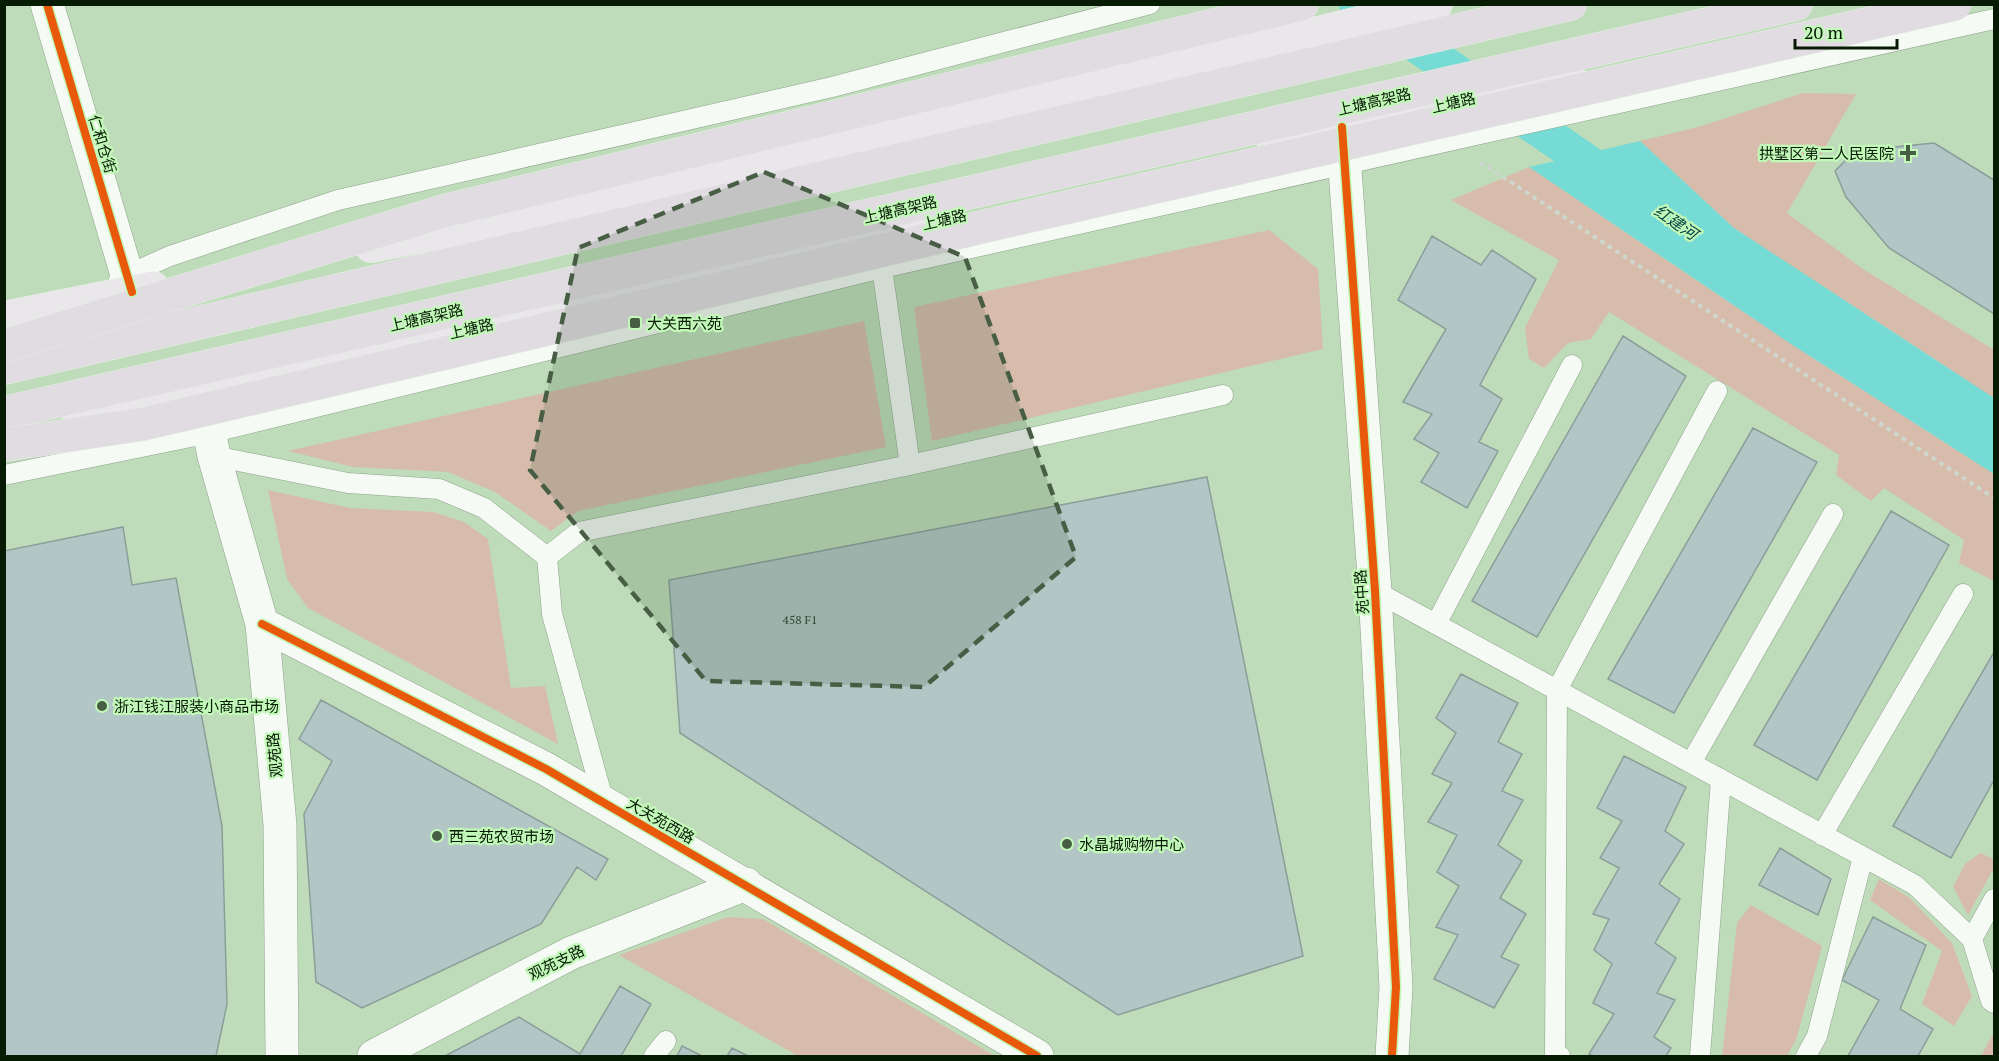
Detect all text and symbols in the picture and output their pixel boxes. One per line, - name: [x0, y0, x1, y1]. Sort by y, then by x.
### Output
- scale bar: [1795, 12, 1897, 50]
- text: 20 m: [1804, 20, 1844, 44]
- street label: 上塘高架路: [1335, 83, 1413, 119]
- street label: 上塘路: [1429, 87, 1477, 117]
- street label: 仁和仓街: [85, 112, 121, 176]
- place label: 拱墅区第二人民医院: [1759, 143, 1894, 163]
- marker: 拱墅区第二人民医院: [1899, 144, 1917, 162]
- street label: 上塘高架路: [861, 191, 939, 227]
- water label: 红建河: [1650, 199, 1705, 246]
- street label: 上塘路: [920, 204, 968, 234]
- street label: 上塘高架路: [387, 299, 465, 335]
- street label: 上塘路: [447, 313, 495, 343]
- place label: 大关西六苑: [647, 313, 722, 333]
- marker: 大关西六苑: [628, 316, 642, 330]
- street label: 苑中路: [1349, 569, 1373, 615]
- house number: 458 F1: [782, 612, 818, 627]
- place label: 浙江钱江服装小商品市场: [114, 696, 279, 716]
- marker: 浙江钱江服装小商品市场: [95, 699, 109, 713]
- street label: 观苑路: [262, 732, 286, 778]
- street label: 大关苑西路: [624, 793, 698, 847]
- place label: 西三苑农贸市场: [449, 826, 554, 846]
- marker: 西三苑农贸市场: [430, 829, 444, 843]
- place label: 水晶城购物中心: [1079, 834, 1184, 854]
- marker: 水晶城购物中心: [1060, 837, 1074, 851]
- street label: 观苑支路: [525, 940, 587, 984]

